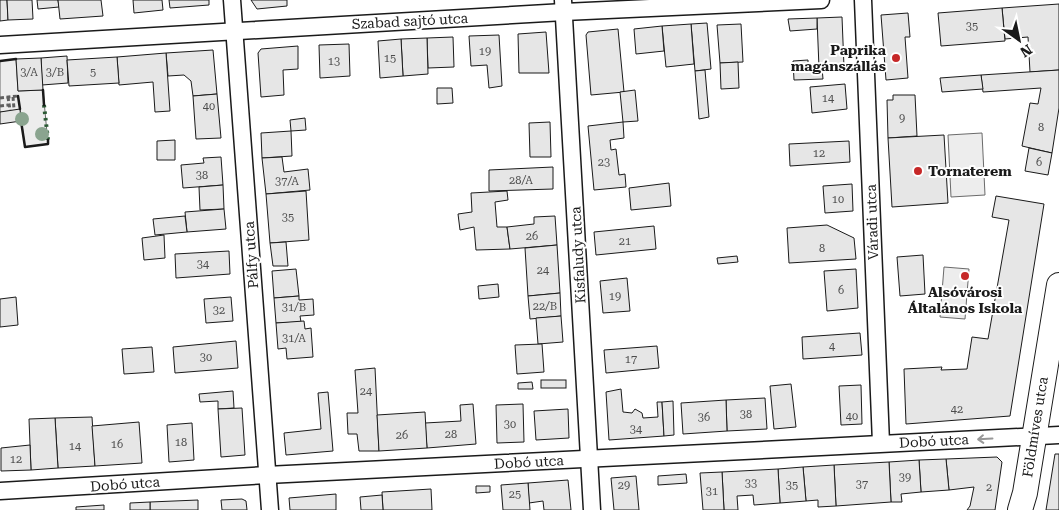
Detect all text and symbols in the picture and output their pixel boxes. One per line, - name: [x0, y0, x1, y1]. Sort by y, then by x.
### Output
- street label: Szabad sajtó utca: [351, 10, 469, 32]
- north arrow: [994, 15, 1044, 65]
- house number: 35: [966, 20, 978, 33]
- text: N: [1017, 41, 1035, 61]
- place label: Paprika magánszállás: [791, 42, 887, 74]
- house number: 19: [479, 45, 491, 58]
- house number: 15: [384, 52, 396, 65]
- marker: Paprika magánszállás: [890, 52, 902, 64]
- house number: 13: [328, 55, 340, 68]
- house number: 3/A: [20, 66, 38, 79]
- house number: 3/B: [46, 66, 64, 79]
- house number: 5: [90, 66, 96, 79]
- house number: 14: [822, 92, 835, 105]
- house number: 40: [203, 100, 215, 113]
- house number: 9: [899, 112, 905, 125]
- house number: 8: [1038, 121, 1044, 134]
- house number: 12: [813, 147, 825, 160]
- house number: 23: [598, 156, 610, 169]
- house number: 6: [1036, 156, 1042, 169]
- place label: Tornaterem: [928, 163, 1012, 179]
- marker: Tornaterem: [912, 165, 924, 177]
- house number: 38: [196, 169, 208, 182]
- house number: 28/A: [509, 174, 533, 187]
- house number: 37/A: [275, 175, 299, 188]
- street label: Váradi utca: [863, 183, 881, 260]
- house number: 10: [832, 193, 844, 206]
- street label: Kisfaludy utca: [567, 206, 589, 304]
- house number: 35: [282, 211, 294, 224]
- street label: Pálfy utca: [241, 220, 261, 289]
- house number: 26: [526, 230, 538, 243]
- house number: 21: [619, 235, 631, 248]
- house number: 8: [819, 242, 825, 255]
- house number: 34: [197, 258, 210, 271]
- house number: 24: [537, 264, 550, 277]
- marker: Alsóvárosi Általános Iskola: [959, 270, 971, 282]
- house number: 6: [838, 284, 844, 297]
- place label: Alsóvárosi Általános Iskola: [908, 284, 1023, 316]
- house number: 19: [609, 290, 621, 303]
- house number: 22/B: [533, 300, 557, 313]
- house number: 31/B: [282, 301, 306, 314]
- house number: 32: [213, 304, 225, 317]
- house number: 31/A: [282, 332, 306, 345]
- house number: 4: [829, 340, 836, 353]
- house number: 30: [200, 351, 212, 364]
- house number: 17: [625, 353, 637, 366]
- street label: Földmíves utca: [1019, 375, 1051, 479]
- house number: 24: [360, 385, 373, 398]
- house number: 42: [951, 403, 963, 416]
- house number: 38: [740, 408, 752, 421]
- house number: 40: [846, 410, 858, 423]
- house number: 36: [698, 411, 710, 424]
- house number: 30: [504, 418, 516, 431]
- house number: 34: [630, 423, 643, 436]
- house number: 28: [445, 428, 457, 441]
- house number: 26: [396, 429, 408, 442]
- street label: Dobó utca: [899, 431, 970, 451]
- one-way arrow: [977, 434, 993, 443]
- house number: 18: [175, 436, 187, 449]
- house number: 16: [111, 438, 123, 451]
- house number: 14: [69, 440, 82, 453]
- street label: Dobó utca: [494, 452, 565, 472]
- house number: 12: [10, 453, 22, 466]
- house number: 39: [899, 471, 911, 484]
- street label: Dobó utca: [90, 474, 161, 494]
- house number: 33: [745, 477, 757, 490]
- house number: 37: [856, 478, 868, 491]
- house number: 29: [618, 479, 630, 492]
- house number: 35: [786, 479, 798, 492]
- house number: 2: [986, 481, 992, 494]
- house number: 31: [706, 485, 718, 498]
- house number: 25: [509, 488, 521, 501]

